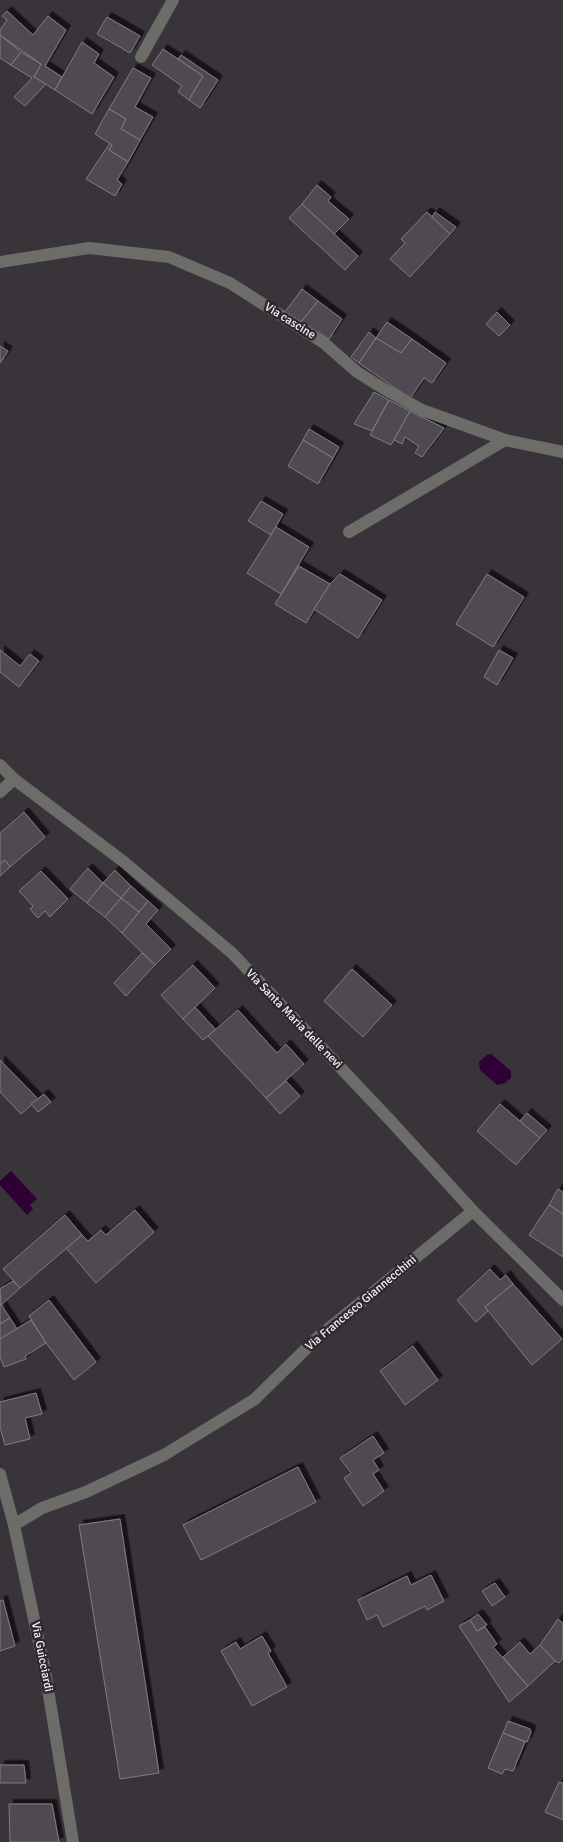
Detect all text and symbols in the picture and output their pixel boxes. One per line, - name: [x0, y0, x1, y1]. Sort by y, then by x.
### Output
- street label: Via cascine: [262, 299, 318, 343]
- street label: Via Santa Maria delle nevi: [243, 966, 345, 1072]
- street label: Via Francesco Giannecchini: [303, 1252, 419, 1354]
- street label: Via Guicciardi: [28, 1621, 56, 1693]

